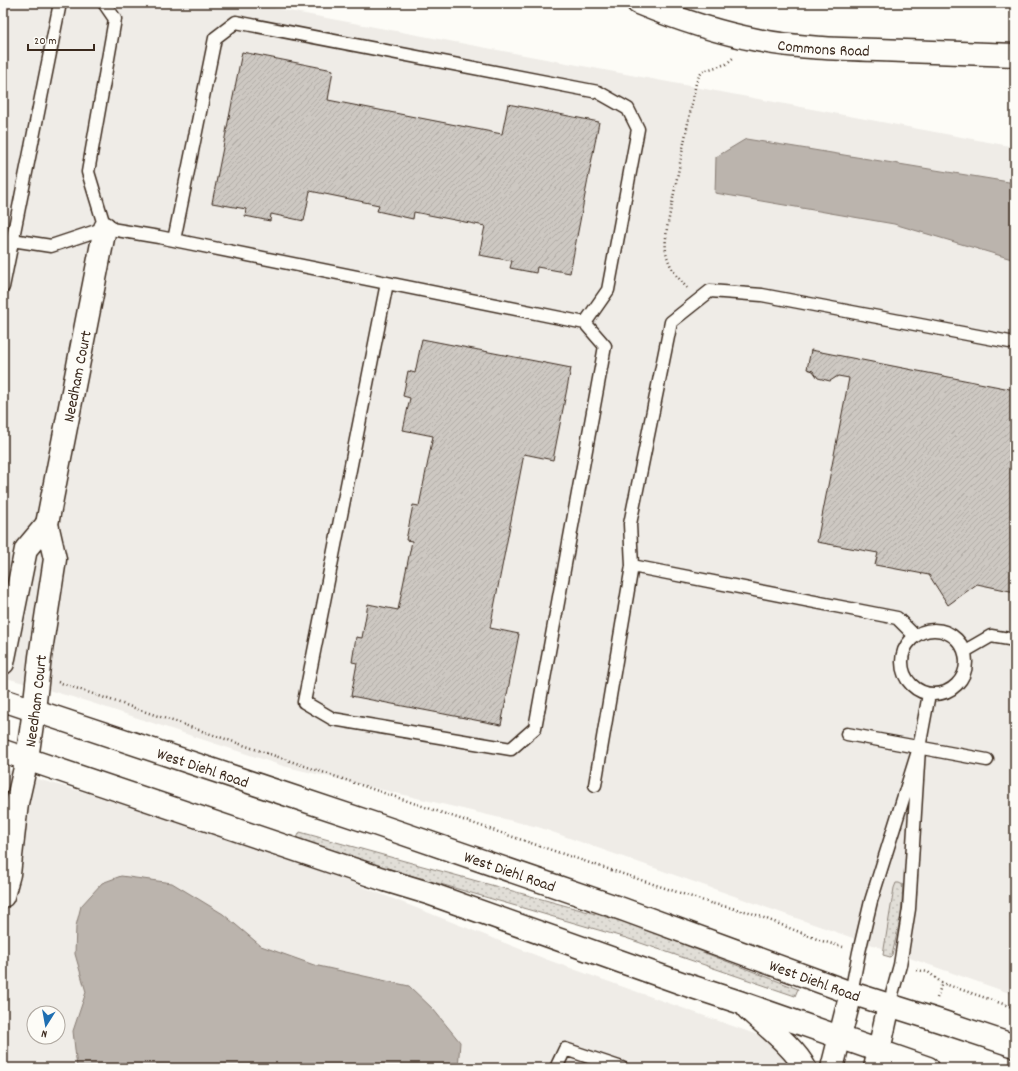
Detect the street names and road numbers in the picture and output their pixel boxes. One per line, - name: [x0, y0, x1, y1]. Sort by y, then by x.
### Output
- street label: Commons Road: [776, 35, 870, 64]
- street label: Needham Court: [58, 329, 99, 424]
- street label: Needham Court: [20, 654, 54, 749]
- street label: West Diehl Road: [153, 743, 251, 795]
- street label: West Diehl Road: [460, 846, 558, 899]
- street label: West Diehl Road: [765, 955, 863, 1009]

